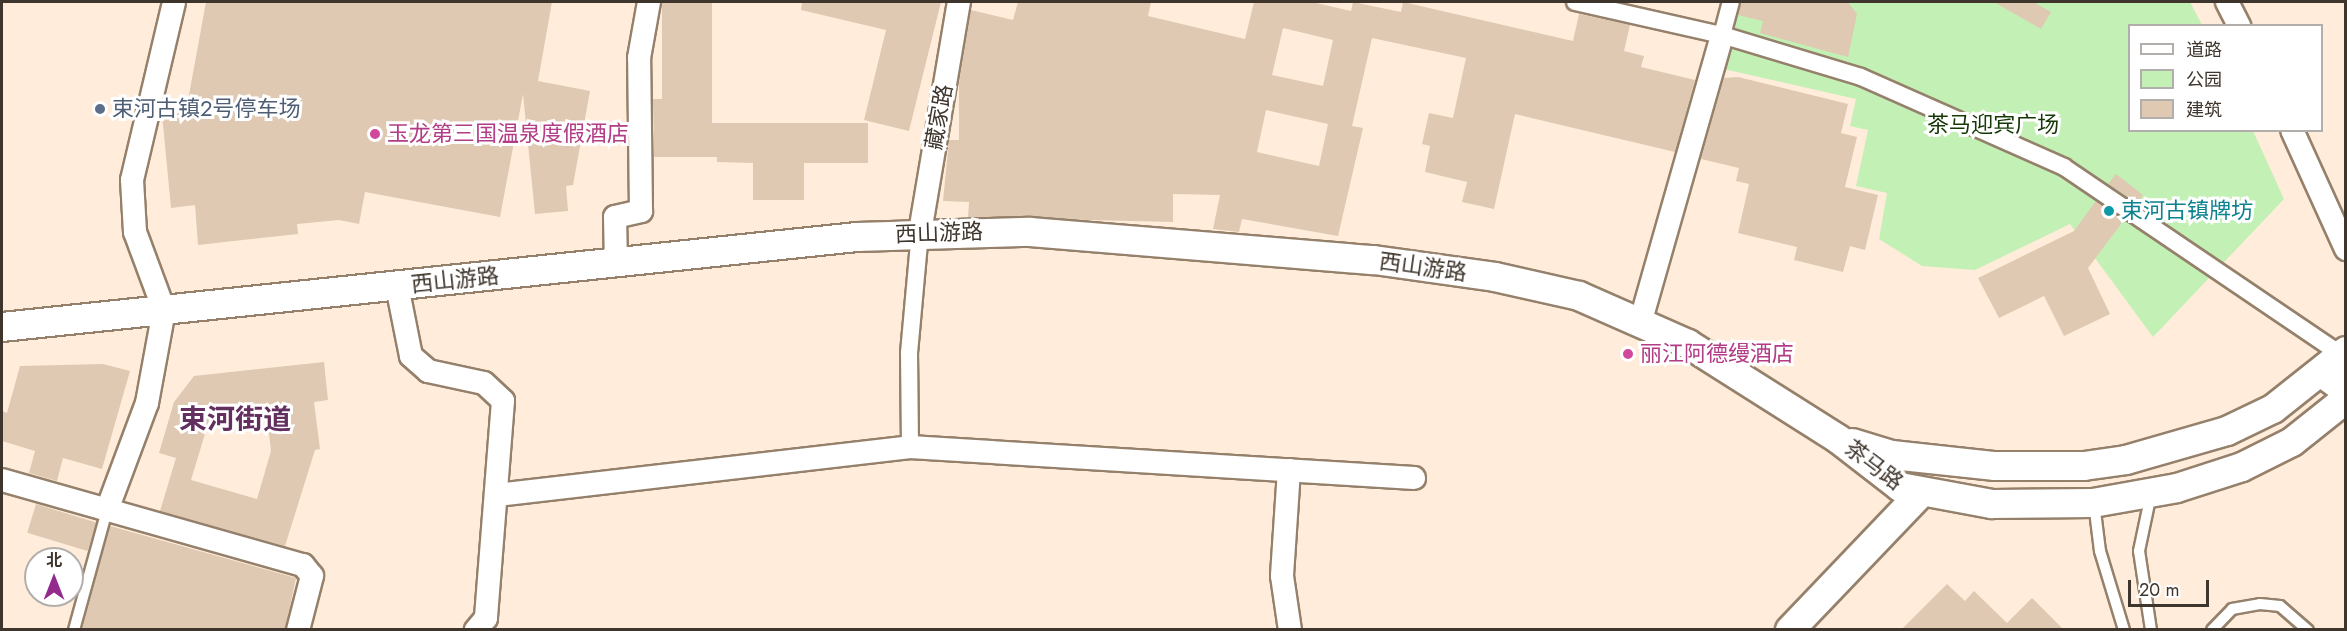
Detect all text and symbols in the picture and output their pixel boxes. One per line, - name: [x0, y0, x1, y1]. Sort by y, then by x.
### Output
- legend: [2128, 24, 2323, 132]
- text: 道路: [2186, 37, 2222, 63]
- text: 公园: [2186, 67, 2222, 93]
- street label: 藏家路: [920, 82, 958, 152]
- place label: 束河古镇2号停车场: [112, 96, 301, 122]
- text: 建筑: [2186, 97, 2222, 123]
- marker: 束河古镇2号停车场: [93, 102, 107, 116]
- park label: 茶马迎宾广场: [1927, 112, 2059, 138]
- place label: 玉龙第三国温泉度假酒店: [387, 121, 629, 147]
- marker: 玉龙第三国温泉度假酒店: [368, 127, 382, 141]
- place label: 束河古镇牌坊: [2121, 198, 2253, 224]
- marker: 束河古镇牌坊: [2102, 204, 2116, 218]
- street label: 西山游路: [895, 218, 983, 248]
- street label: 西山游路: [1378, 248, 1468, 286]
- street label: 西山游路: [410, 262, 500, 298]
- place label: 丽江阿德缦酒店: [1640, 341, 1794, 367]
- marker: 丽江阿德缦酒店: [1621, 347, 1635, 361]
- district label: 束河街道: [179, 403, 291, 437]
- street label: 茶马路: [1840, 435, 1908, 495]
- north arrow: [24, 547, 84, 607]
- text: 北: [46, 549, 62, 572]
- scale bar: [2131, 568, 2212, 606]
- text: 20 m: [2139, 577, 2179, 603]

